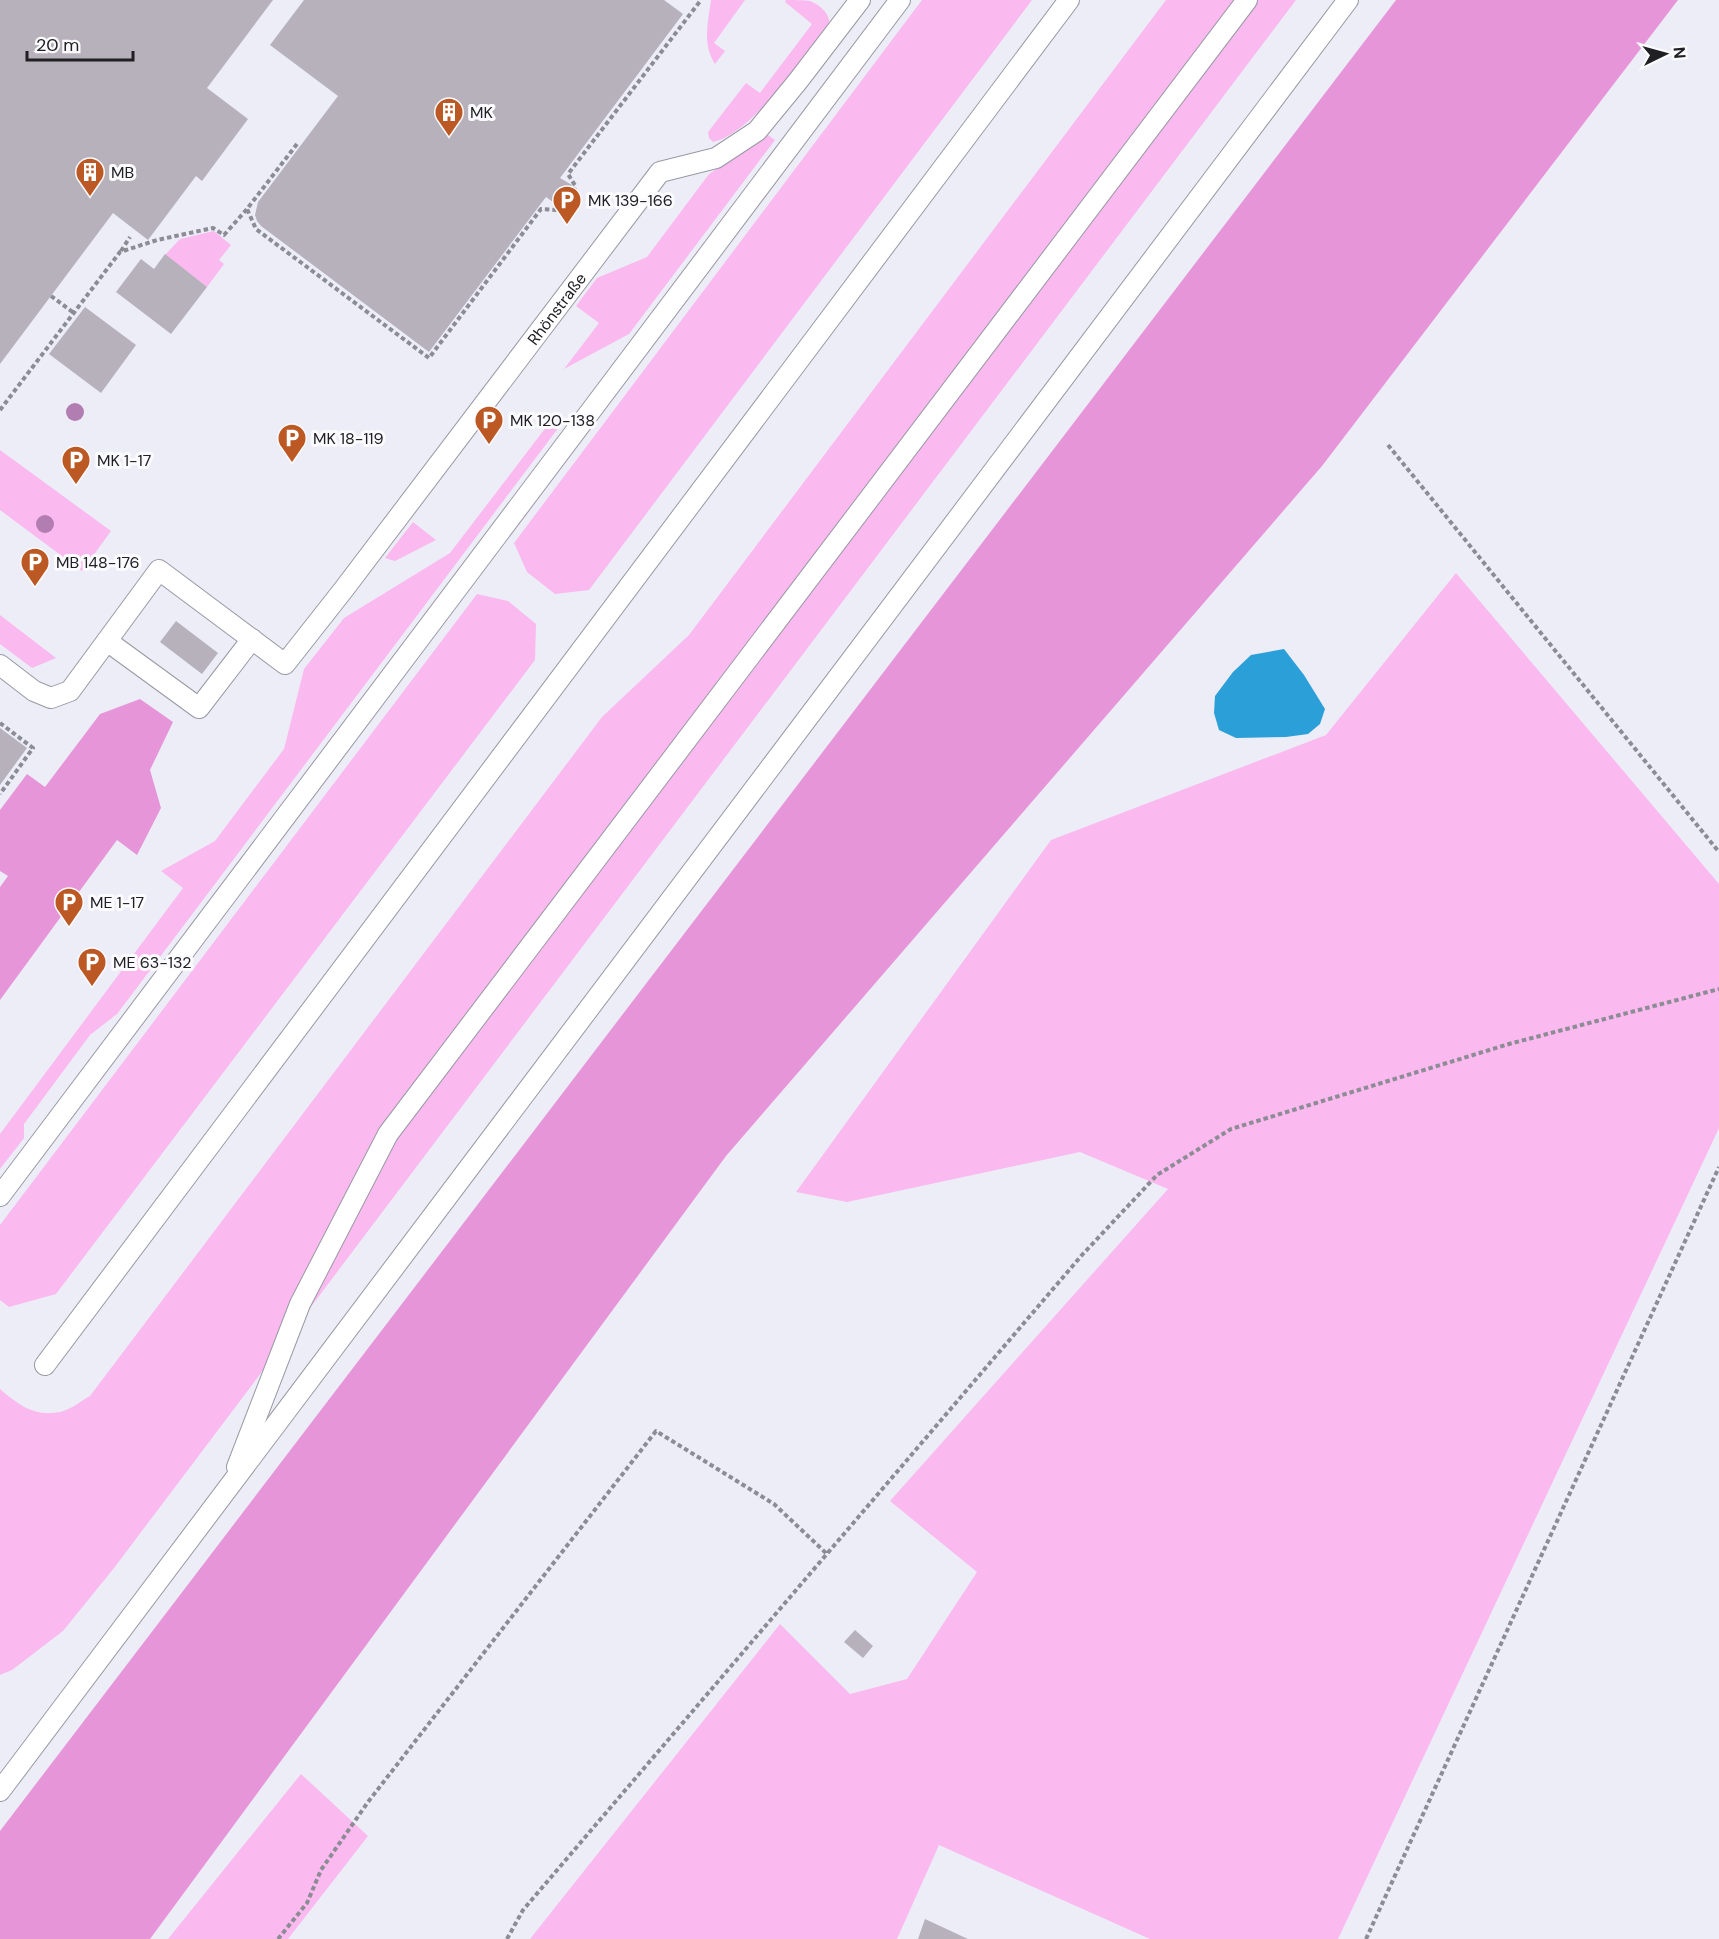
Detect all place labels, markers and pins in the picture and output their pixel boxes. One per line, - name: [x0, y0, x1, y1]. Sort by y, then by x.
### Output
- building icon: MK: [433, 96, 465, 138]
- place label: MK: [470, 102, 493, 123]
- building icon: MB: [74, 156, 106, 198]
- place label: MB: [111, 162, 134, 183]
- parking icon: MK 139-166: [551, 184, 583, 226]
- place label: MK 139-166: [588, 190, 673, 211]
- parking icon: MK 120-138: [473, 404, 505, 446]
- place label: MK 120-138: [510, 410, 595, 431]
- parking icon: MK 18-119: [276, 422, 308, 464]
- place label: MK 18-119: [313, 428, 383, 449]
- parking icon: MK 1-17: [60, 444, 92, 486]
- place label: MK 1-17: [97, 450, 151, 471]
- parking icon: MB 148-176: [19, 546, 51, 588]
- place label: MB 148-176: [56, 552, 140, 573]
- parking icon: ME 1-17: [53, 886, 85, 928]
- place label: ME 1-17: [90, 892, 144, 913]
- parking icon: ME 63-132: [76, 946, 108, 988]
- place label: ME 63-132: [113, 952, 192, 973]

